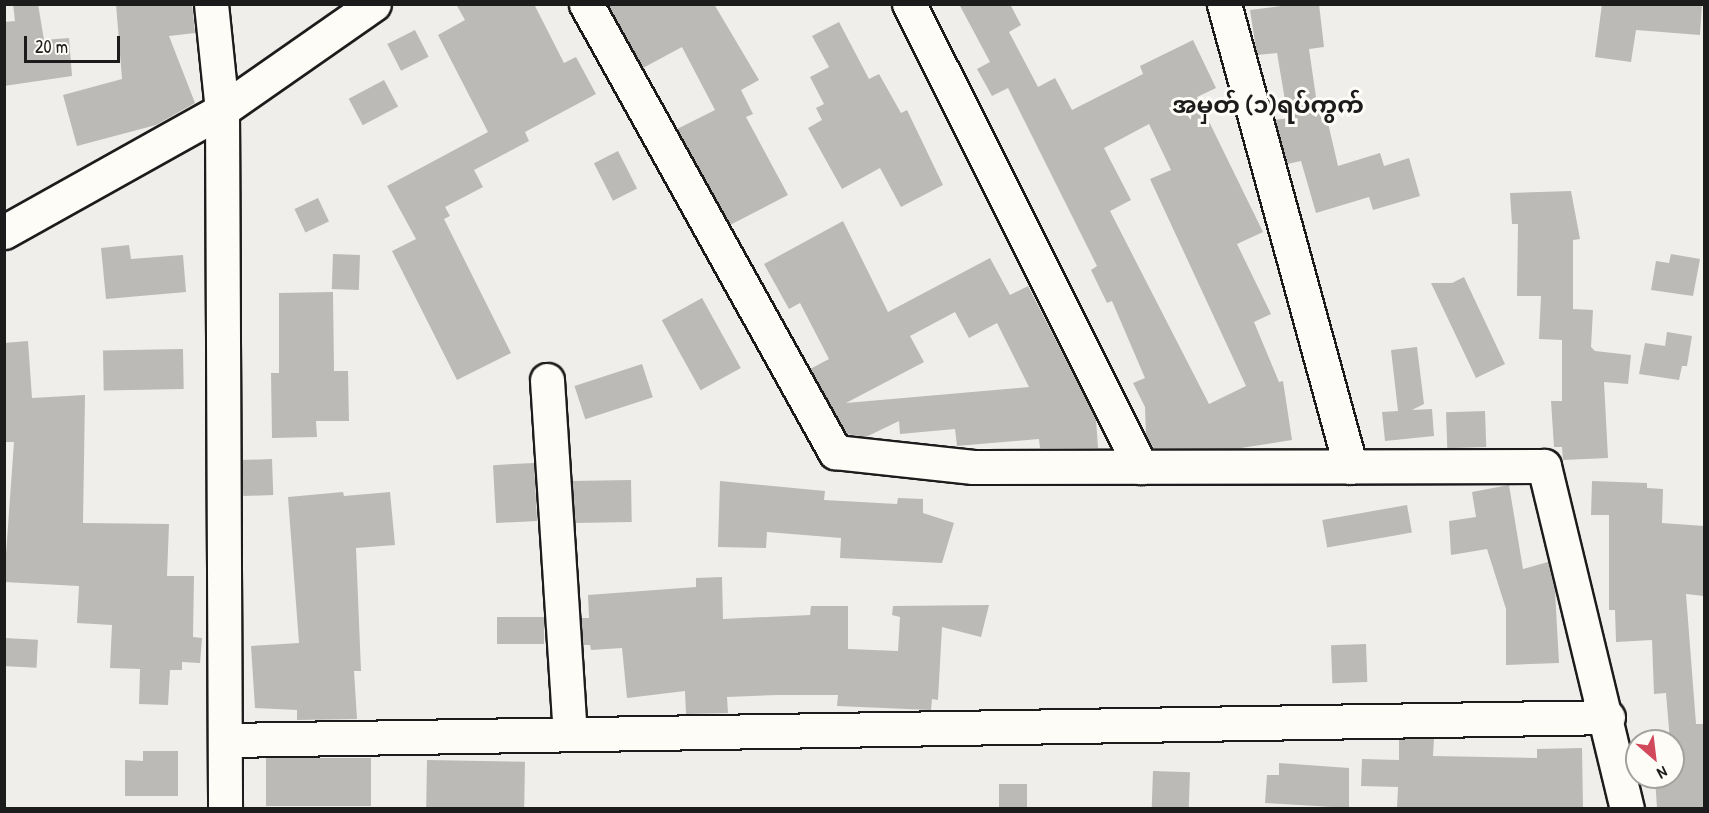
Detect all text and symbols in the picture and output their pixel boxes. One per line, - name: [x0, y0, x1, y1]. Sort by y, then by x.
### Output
- scale bar: [27, 24, 123, 62]
- text: 20 m: [35, 34, 68, 59]
- district label: အမှတ် (၁)ရပ်ကွက်: [1172, 91, 1364, 119]
- north arrow: [1625, 729, 1685, 789]
- text: N: [1654, 761, 1671, 785]

